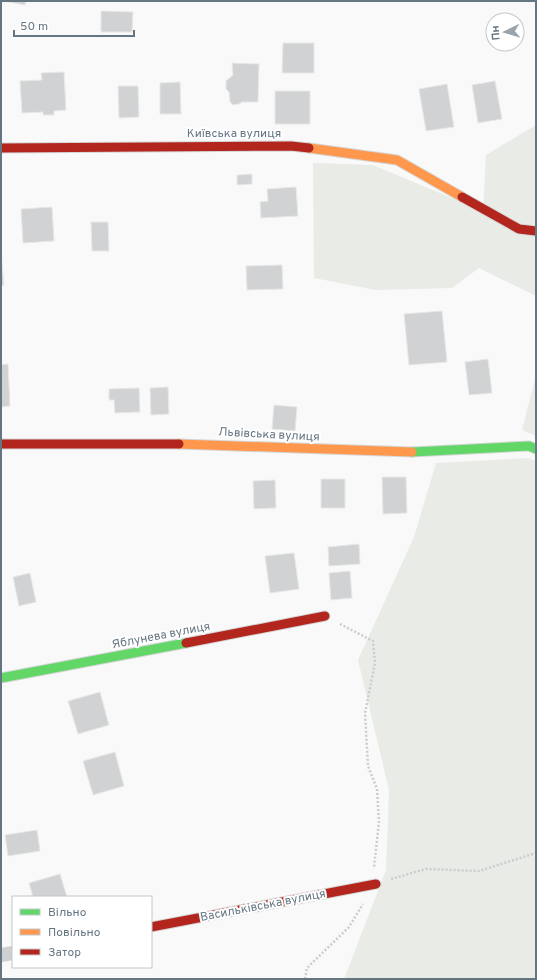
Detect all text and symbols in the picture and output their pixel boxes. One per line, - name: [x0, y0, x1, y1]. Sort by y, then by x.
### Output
- scale bar: [14, 12, 134, 38]
- north arrow: [485, 12, 525, 52]
- text: 50 m: [20, 19, 48, 35]
- text: Пн: [488, 25, 504, 41]
- street label: Київська вулиця: [187, 126, 281, 142]
- street label: Львівська вулиця: [218, 424, 320, 446]
- street label: Яблунева вулиця: [110, 619, 212, 653]
- street label: Васильківська вулиця: [199, 886, 327, 926]
- legend: [12, 896, 152, 968]
- text: Вільно: [48, 905, 87, 921]
- text: Повільно: [48, 925, 101, 941]
- text: Затор: [48, 945, 81, 961]

